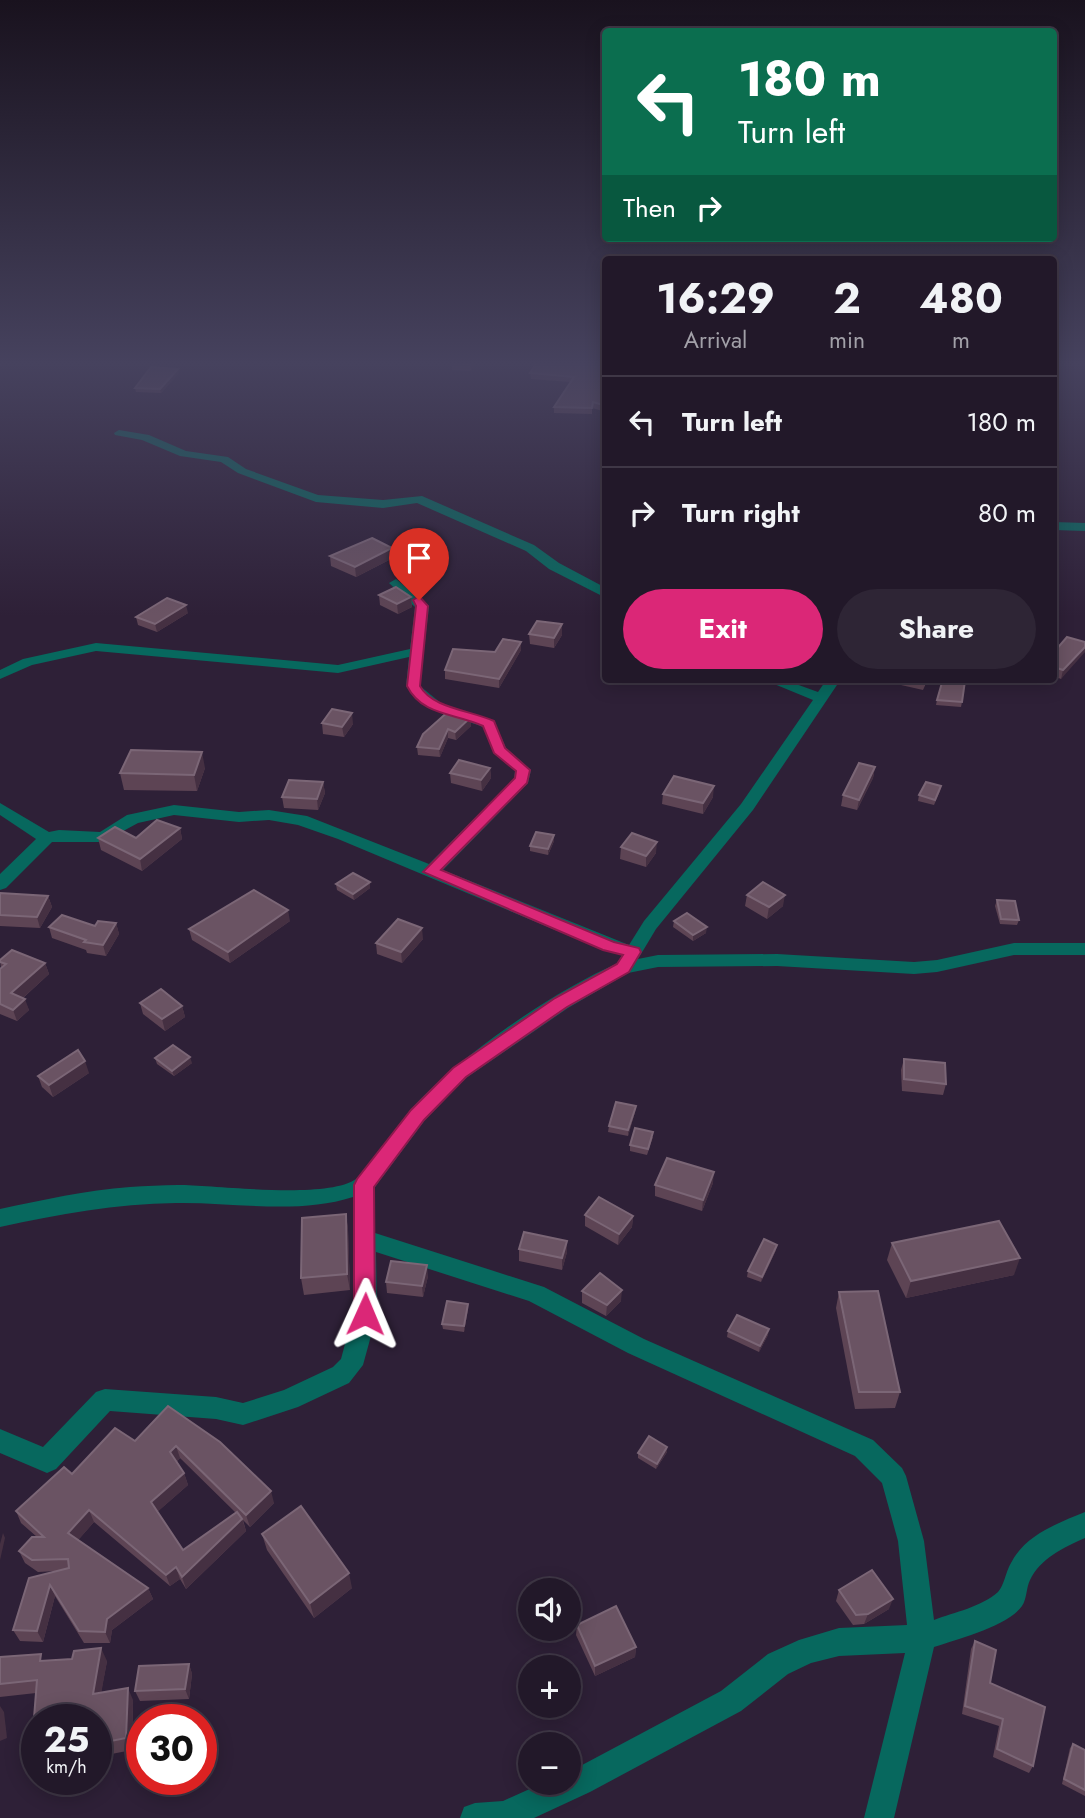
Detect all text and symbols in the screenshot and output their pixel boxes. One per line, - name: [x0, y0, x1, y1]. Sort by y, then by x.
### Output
- text: 180 m: [738, 44, 881, 114]
- icon: left: [623, 56, 714, 147]
- text: Turn left: [738, 109, 845, 155]
- text: Then: [623, 189, 676, 227]
- icon: right: [690, 189, 728, 227]
- text: 16:29: [656, 268, 775, 329]
- text: 2: [833, 268, 861, 329]
- text: 480: [919, 268, 1003, 329]
- text: Arrival: [684, 323, 747, 357]
- text: min: [829, 323, 865, 357]
- text: m: [952, 323, 970, 357]
- icon: left: [623, 403, 661, 441]
- text: Turn left: [682, 403, 782, 441]
- text: 180 m: [966, 403, 1036, 441]
- icon: right: [623, 494, 661, 532]
- text: Turn right: [682, 494, 800, 532]
- text: 80 m: [978, 494, 1036, 532]
- pin: [389, 528, 449, 600]
- icon: arrive: [400, 539, 438, 577]
- button: Exit: [623, 589, 823, 669]
- button: Share: [837, 589, 1036, 669]
- position arrow: [328, 1277, 402, 1351]
- map controls: [518, 1578, 581, 1795]
- button: sound: [518, 1578, 581, 1641]
- button: +: [518, 1655, 581, 1718]
- speed limit sign: 30: [126, 1704, 217, 1795]
- text: 25: [44, 1715, 89, 1765]
- button: −: [518, 1732, 581, 1795]
- text: km/h: [46, 1754, 87, 1780]

